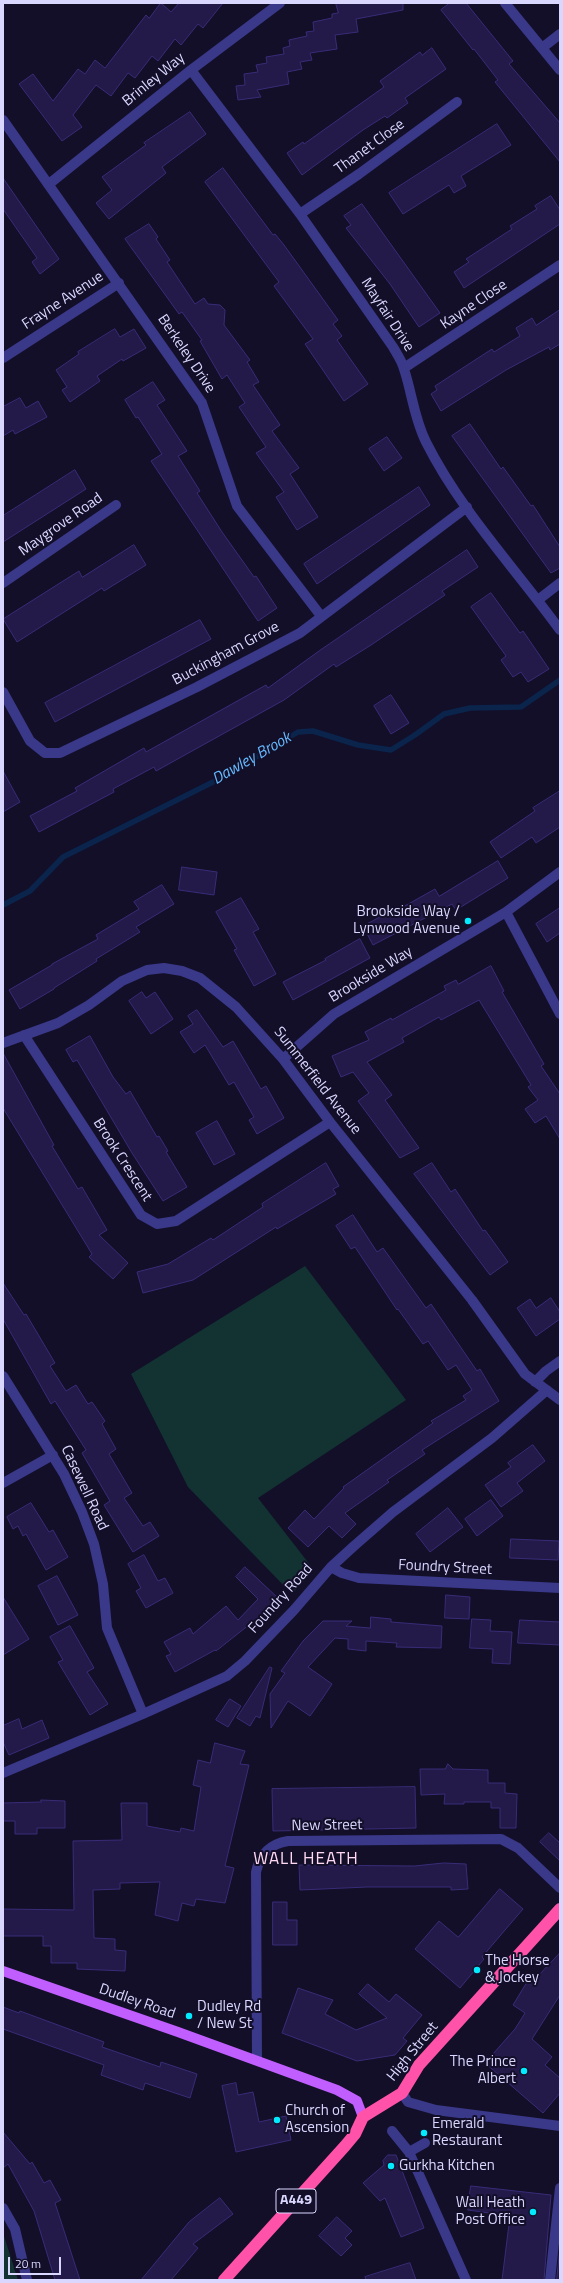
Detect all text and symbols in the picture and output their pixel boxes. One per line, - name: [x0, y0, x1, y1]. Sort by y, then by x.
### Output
- street label: Brinley Way: [119, 49, 189, 111]
- street label: Thanet Close: [332, 116, 408, 178]
- street label: Frayne Avenue: [19, 268, 107, 334]
- street label: Mayfair Drive: [356, 275, 418, 355]
- street label: Kayne Close: [437, 276, 511, 334]
- street label: Berkeley Drive: [153, 311, 219, 397]
- street label: Maygrove Road: [16, 489, 106, 561]
- street label: Buckingham Grove: [170, 618, 282, 690]
- water label: Dawley Brook: [209, 729, 295, 789]
- place label: Brookside Way / Lynwood Avenue: [353, 903, 460, 938]
- marker: Brookside Way / Lynwood Avenue: [463, 916, 473, 926]
- street label: Brookside Way: [326, 943, 416, 1007]
- street label: Summerfield Avenue: [269, 1024, 365, 1138]
- street label: Brook Crescent: [88, 1115, 156, 1205]
- street label: Casewell Road: [56, 1443, 112, 1533]
- street label: Foundry Street: [398, 1557, 492, 1579]
- street label: Foundry Road: [245, 1560, 317, 1638]
- street label: New Street: [291, 1816, 363, 1836]
- district label: WALL HEATH: [253, 1850, 359, 1870]
- place label: The Horse & Jockey: [485, 1952, 550, 1987]
- marker: The Horse & Jockey: [472, 1965, 482, 1975]
- street label: Dudley Road: [96, 1981, 178, 2023]
- place label: Dudley Rd / New St: [197, 1998, 261, 2033]
- marker: Dudley Rd / New St: [184, 2011, 194, 2021]
- street label: High Street: [384, 2019, 442, 2085]
- place label: The Prince Albert: [450, 2053, 516, 2088]
- marker: The Prince Albert: [519, 2066, 529, 2076]
- place label: Church of Ascension: [285, 2102, 349, 2137]
- marker: Church of Ascension: [272, 2115, 282, 2125]
- place label: Emerald Restaurant: [432, 2115, 502, 2150]
- marker: Emerald Restaurant: [419, 2128, 429, 2138]
- place label: Gurkha Kitchen: [399, 2157, 495, 2175]
- marker: Gurkha Kitchen: [386, 2161, 396, 2171]
- road number: A449: [276, 2189, 316, 2213]
- place label: Wall Heath Post Office: [456, 2194, 525, 2229]
- marker: Wall Heath Post Office: [528, 2207, 538, 2217]
- scale bar: [10, 2249, 63, 2275]
- text: 20 m: [15, 2254, 41, 2273]

